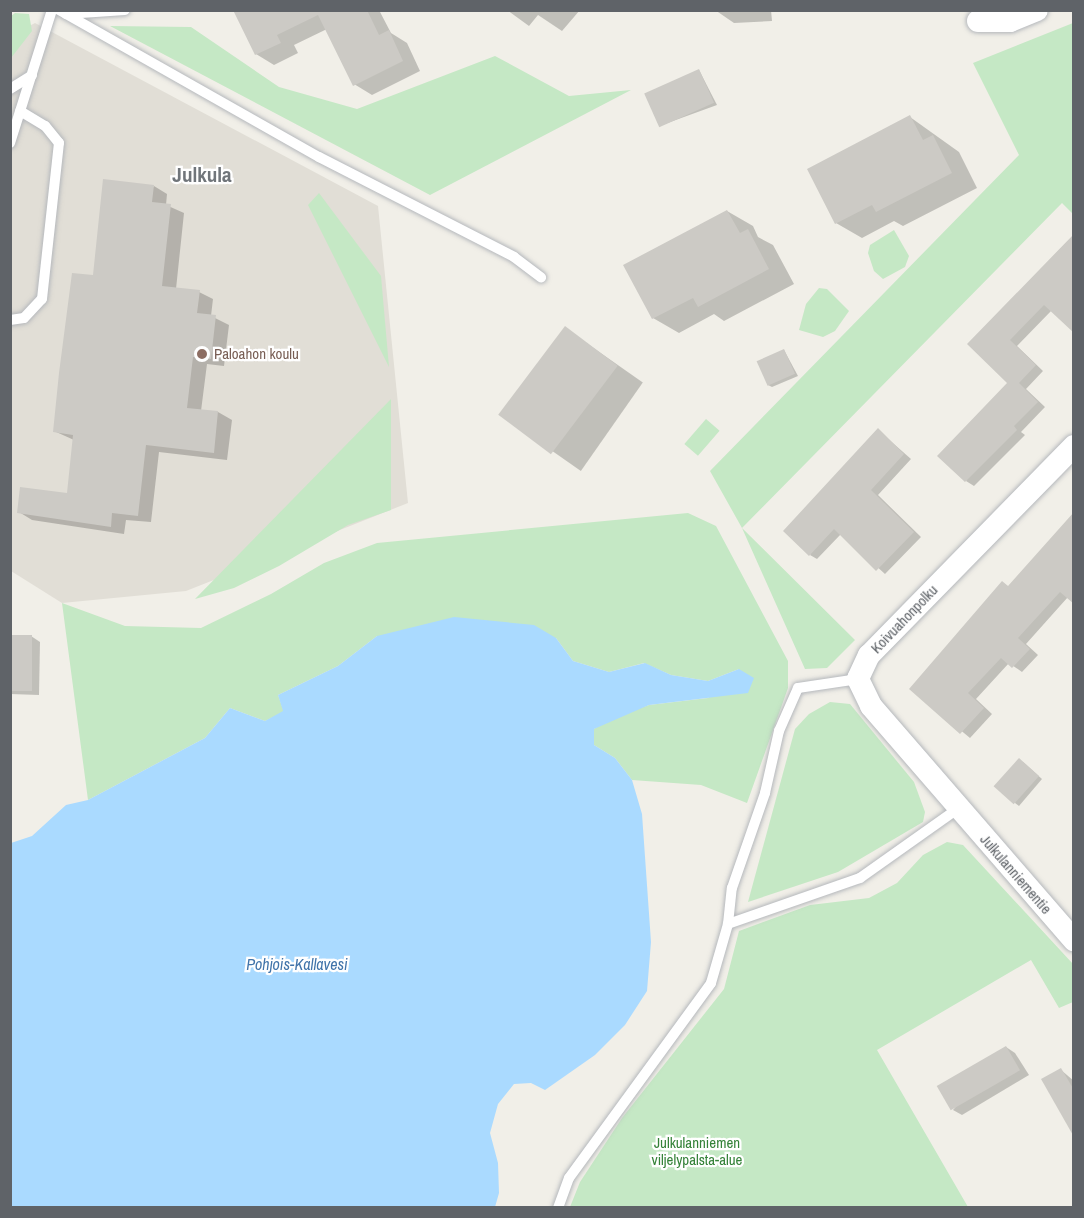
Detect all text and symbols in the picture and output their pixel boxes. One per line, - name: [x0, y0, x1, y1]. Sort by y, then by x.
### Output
- district label: Julkula: [172, 162, 232, 188]
- place label: Paloahon koulu: [214, 345, 299, 363]
- marker: Paloahon koulu: [195, 347, 209, 361]
- street label: Koivuahonpolku: [867, 581, 941, 657]
- street label: Julkulanniementie: [976, 830, 1056, 918]
- water label: Pohjois-Kallavesi: [246, 954, 348, 974]
- park label: Julkulanniemen viljelypalsta-alue: [652, 1133, 742, 1168]

